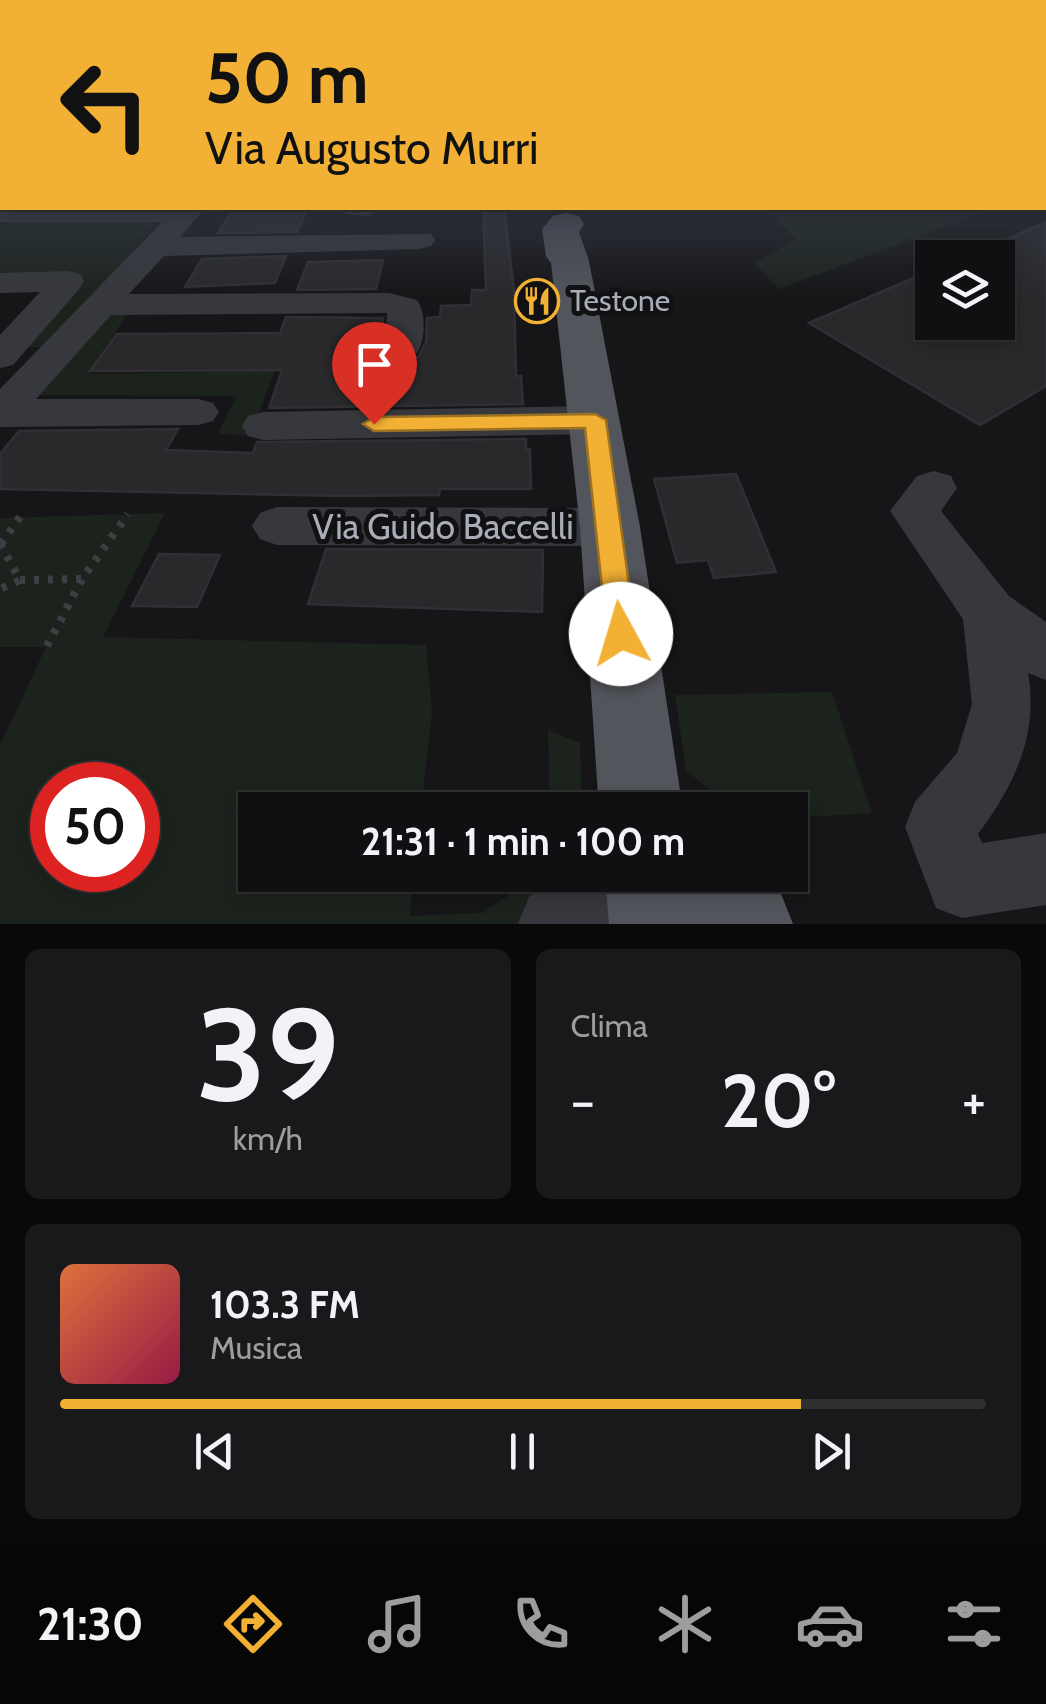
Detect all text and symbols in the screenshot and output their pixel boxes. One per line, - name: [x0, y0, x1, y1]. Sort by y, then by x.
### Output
- text: 50 m: [205, 35, 369, 121]
- icon: left: [40, 40, 170, 170]
- text: Via Augusto Murri: [205, 121, 539, 175]
- map controls: [915, 240, 1015, 340]
- button: layers: [915, 240, 1015, 340]
- restaurant icon: Testone: [514, 278, 560, 324]
- place label: Testone: [570, 282, 670, 319]
- pin: [332, 322, 417, 425]
- icon: arrive: [347, 337, 402, 392]
- street label: Via Guido Baccelli: [312, 505, 574, 548]
- position arrow: [569, 582, 673, 686]
- speed limit sign: 50: [30, 762, 160, 892]
- text: 21:31 · 1 min · 100 m: [361, 818, 685, 865]
- text: 39: [196, 975, 339, 1133]
- text: Clima: [571, 1006, 648, 1045]
- text: 20°: [721, 1055, 835, 1146]
- text: −: [571, 1067, 595, 1134]
- text: +: [962, 1067, 986, 1134]
- text: km/h: [233, 1119, 303, 1158]
- text: 103.3 FM: [210, 1281, 360, 1328]
- text: Musica: [210, 1328, 302, 1367]
- icon: previous: [187, 1424, 242, 1479]
- icon: pause: [495, 1424, 550, 1479]
- icon: next: [804, 1424, 859, 1479]
- icon: directions: [218, 1589, 288, 1659]
- icon: music: [362, 1589, 432, 1659]
- icon: phone: [506, 1589, 576, 1659]
- icon: climate: [650, 1589, 720, 1659]
- icon: car: [795, 1589, 865, 1659]
- icon: filters: [939, 1589, 1009, 1659]
- text: 21:30: [37, 1597, 144, 1651]

